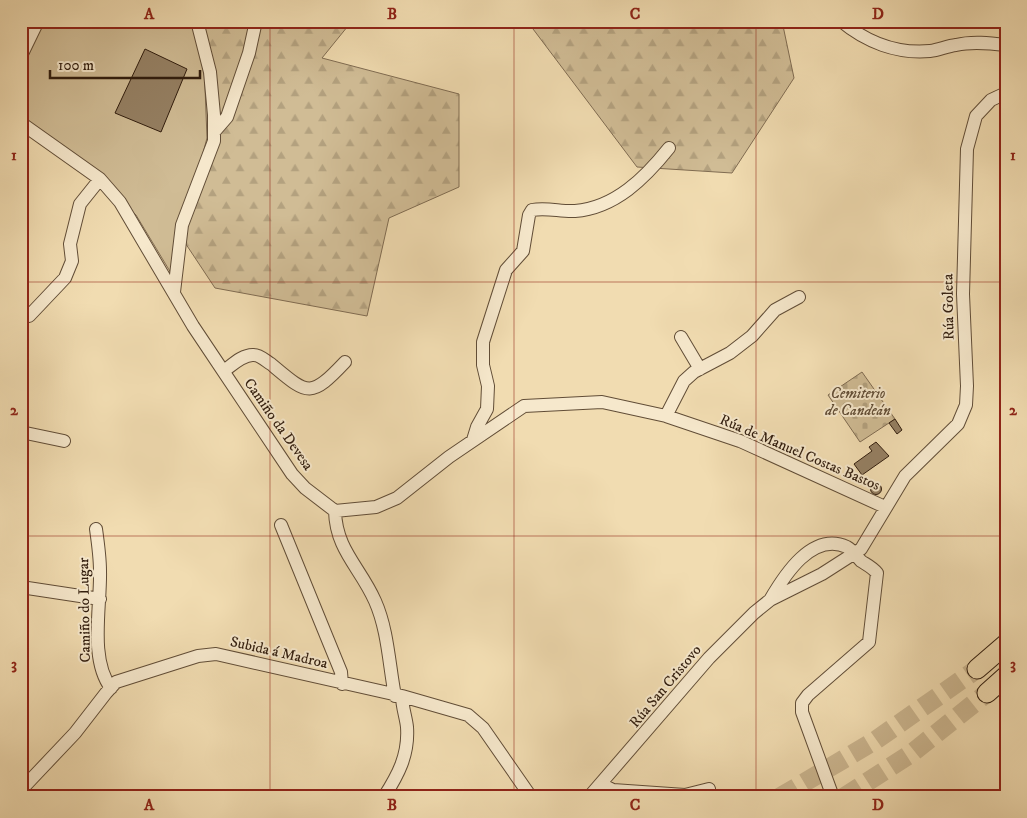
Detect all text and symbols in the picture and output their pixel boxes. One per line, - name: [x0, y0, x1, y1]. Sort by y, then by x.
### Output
- text: A: [143, 4, 155, 24]
- text: B: [387, 4, 397, 24]
- text: C: [630, 4, 640, 24]
- text: D: [872, 4, 884, 24]
- scale bar: [50, 48, 200, 80]
- text: 100 m: [58, 56, 94, 75]
- text: 1: [11, 145, 17, 165]
- text: 1: [1010, 145, 1016, 165]
- street label: Rúa Goleta: [938, 273, 959, 340]
- street label: Camiño da Devesa: [240, 374, 318, 475]
- park label: Cemiterio de Candeán: [824, 384, 891, 420]
- text: 2: [10, 400, 19, 420]
- text: 2: [1009, 400, 1018, 420]
- street label: Rúa de Manuel Costas Bastos: [717, 410, 883, 495]
- street label: Camiño do Lugar: [74, 557, 95, 663]
- street label: Subida á Madroa: [228, 632, 330, 673]
- street label: Rúa San Cristovo: [625, 641, 706, 732]
- text: 3: [11, 654, 17, 674]
- text: 3: [1010, 654, 1016, 674]
- text: A: [143, 795, 155, 815]
- text: B: [387, 795, 397, 815]
- text: C: [630, 795, 640, 815]
- text: D: [872, 795, 884, 815]

